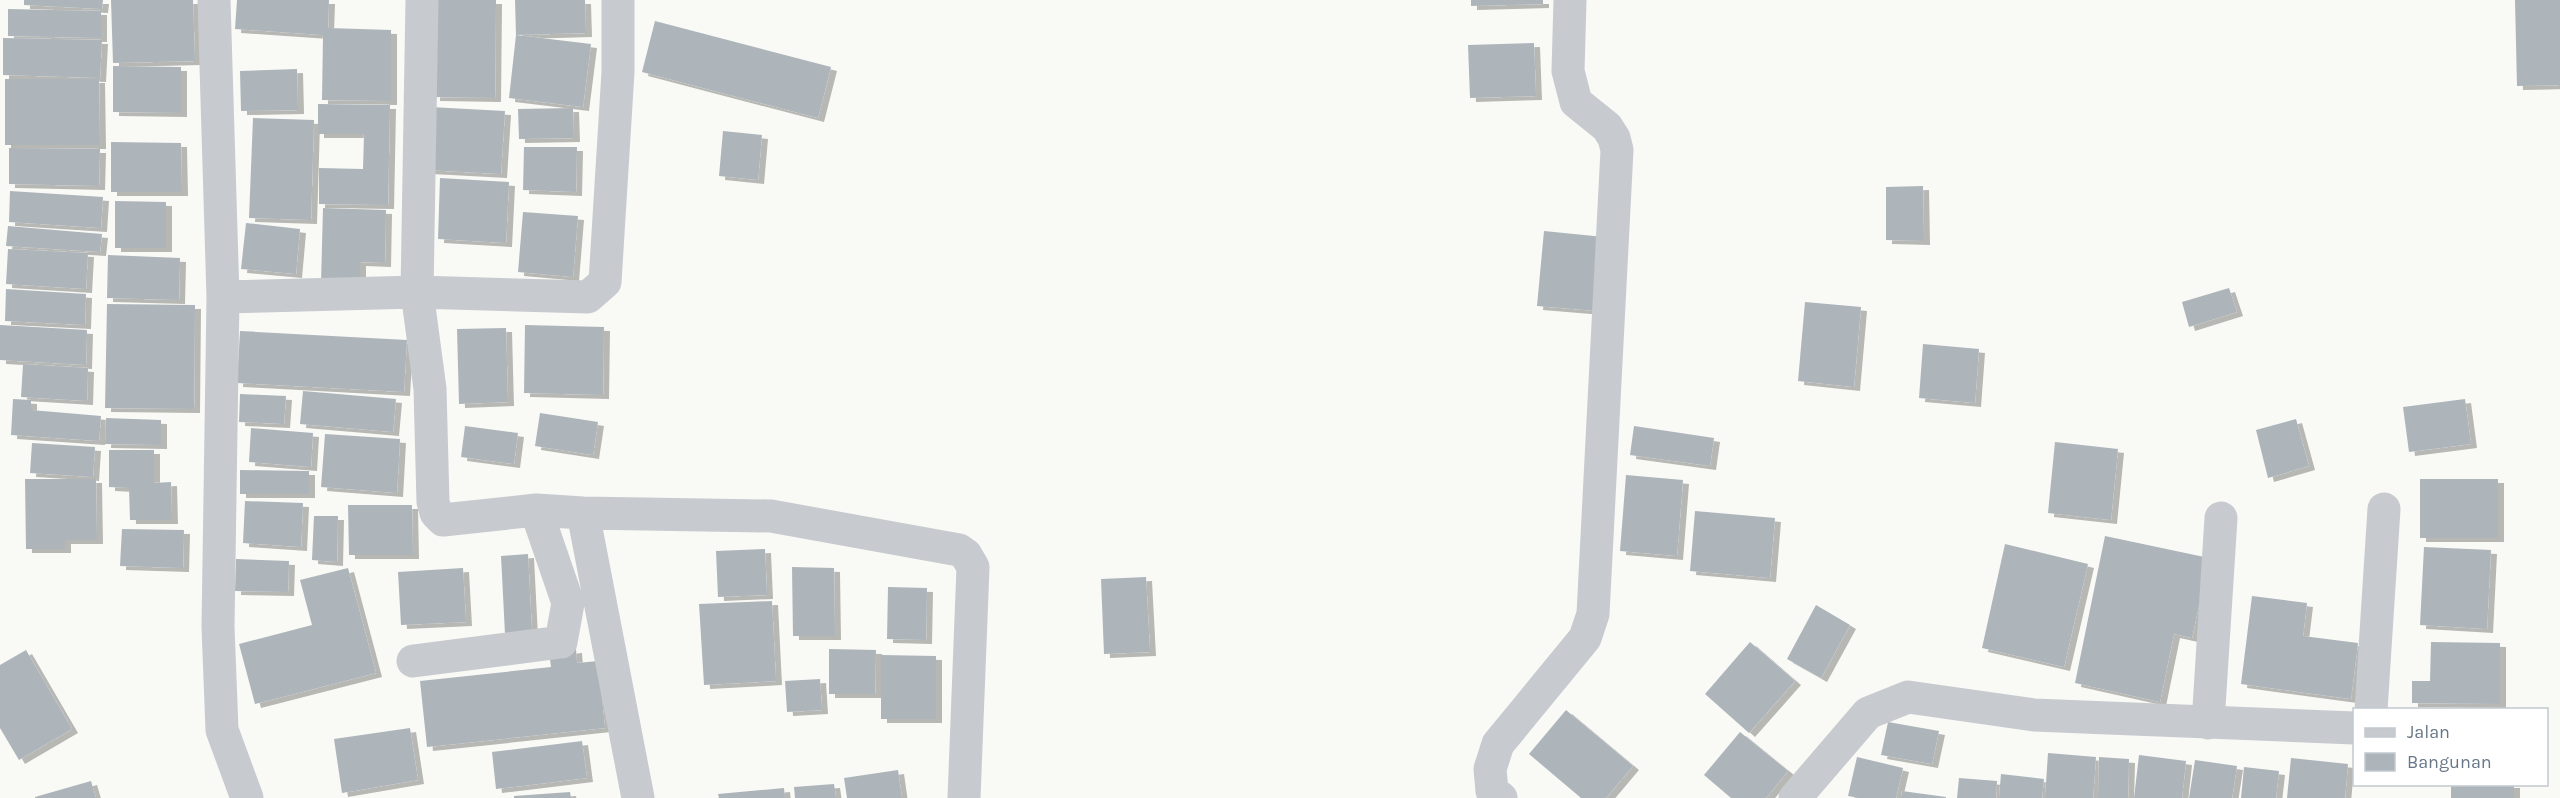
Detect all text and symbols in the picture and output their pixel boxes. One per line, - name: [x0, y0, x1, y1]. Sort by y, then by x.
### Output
- legend: [2353, 708, 2548, 786]
- text: Jalan: [2407, 721, 2450, 743]
- text: Bangunan: [2407, 751, 2492, 773]

